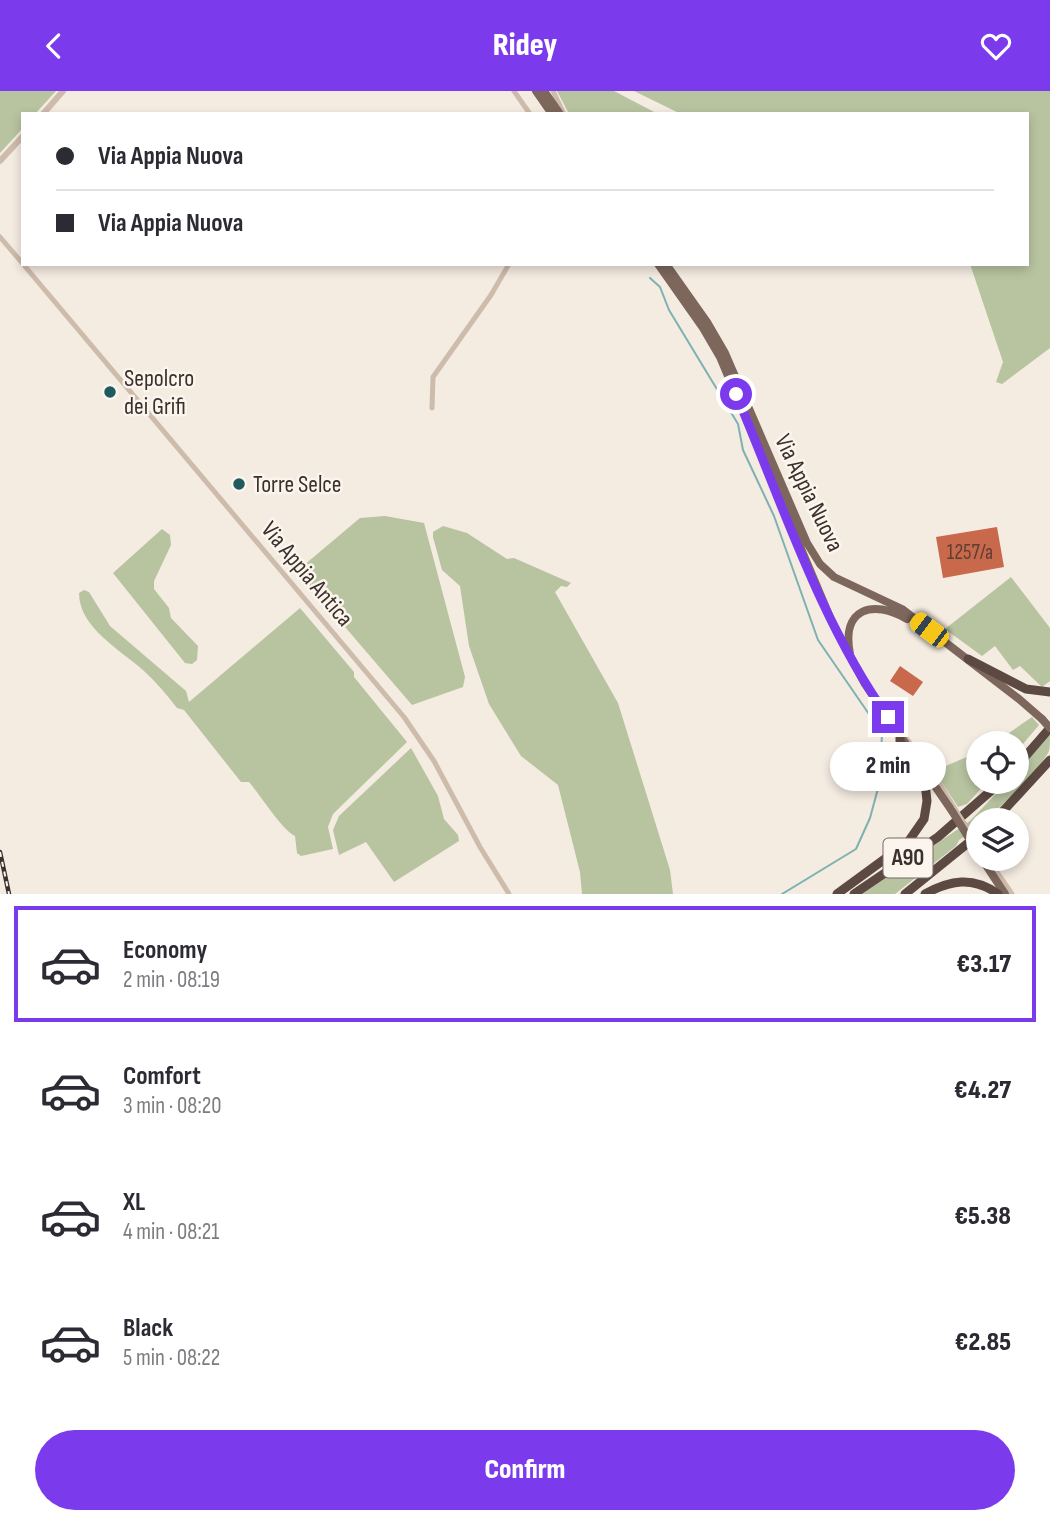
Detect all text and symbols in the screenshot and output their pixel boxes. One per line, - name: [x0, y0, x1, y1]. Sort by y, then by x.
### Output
- text: Ridey: [493, 26, 557, 65]
- icon: back: [35, 27, 73, 65]
- icon: heart: [977, 27, 1015, 65]
- text: Via Appia Nuova: [98, 141, 243, 172]
- text: Via Appia Nuova: [98, 208, 243, 239]
- place label: Sepolcro dei Grifi: [124, 364, 194, 421]
- route start: [720, 378, 752, 410]
- marker: Sepolcro dei Grifi: [102, 384, 118, 400]
- street label: Via Appia Nuova: [768, 430, 850, 556]
- place label: Torre Selce: [253, 470, 342, 499]
- marker: Torre Selce: [231, 476, 247, 492]
- street label: Via Appia Antica: [255, 516, 359, 632]
- house number: 1257/a: [947, 540, 993, 565]
- car: [906, 609, 953, 651]
- route end: [872, 701, 904, 733]
- map controls: [966, 731, 1029, 871]
- button: locate: [966, 731, 1029, 794]
- callout: 2 min: [830, 741, 946, 791]
- text: 2 min: [866, 752, 910, 780]
- button: layers: [966, 808, 1029, 871]
- road number: A90: [884, 839, 932, 877]
- icon: car: [39, 933, 102, 996]
- text: Economy: [123, 935, 207, 966]
- text: €3.17: [956, 949, 1011, 980]
- text: 2 min · 08:19: [123, 966, 220, 994]
- icon: car: [39, 1059, 102, 1122]
- text: Comfort: [123, 1061, 201, 1092]
- text: €4.27: [954, 1075, 1011, 1106]
- text: 3 min · 08:20: [123, 1092, 222, 1120]
- icon: car: [39, 1185, 102, 1248]
- text: XL: [123, 1187, 145, 1218]
- text: €5.38: [954, 1201, 1011, 1232]
- text: 4 min · 08:21: [123, 1218, 219, 1246]
- icon: car: [39, 1311, 102, 1374]
- text: Black: [123, 1313, 173, 1344]
- text: €2.85: [955, 1327, 1011, 1358]
- text: 5 min · 08:22: [123, 1344, 220, 1372]
- button: Confirm: [35, 1430, 1015, 1510]

